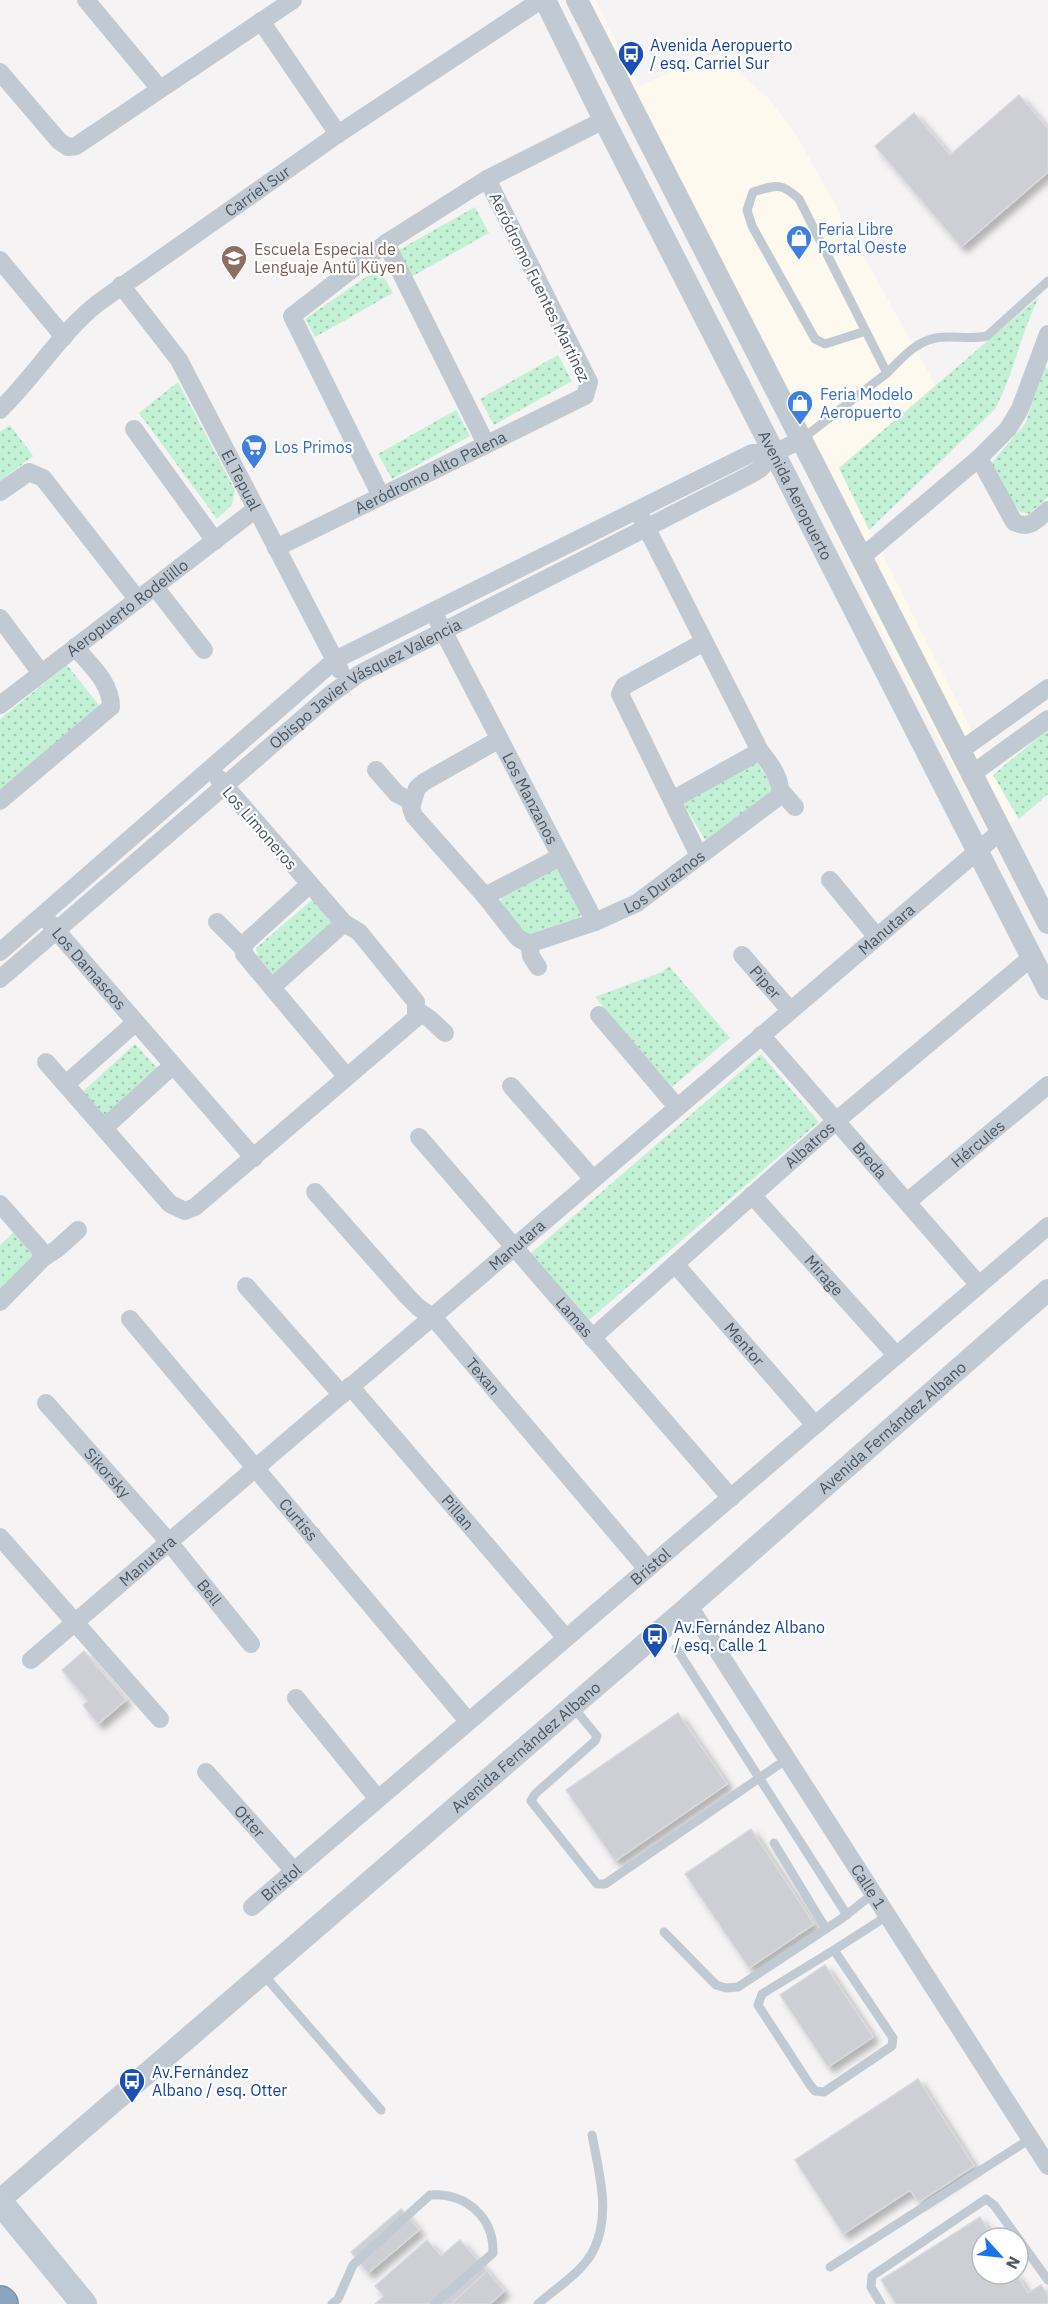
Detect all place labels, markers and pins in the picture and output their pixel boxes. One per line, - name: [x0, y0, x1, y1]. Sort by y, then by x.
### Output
- place label: Avenida Aeropuerto / esq. Carriel Sur: [650, 35, 793, 73]
- bus stop icon: Avenida Aeropuerto / esq. Carriel Sur: [616, 39, 646, 77]
- place label: Feria Libre Portal Oeste: [818, 219, 907, 257]
- shop icon: Feria Libre Portal Oeste: [784, 223, 814, 261]
- place label: Escuela Especial de Lenguaje Antü Küyen: [254, 239, 405, 277]
- school or university icon: Escuela Especial de Lenguaje Antü Küyen: [219, 243, 249, 281]
- place label: Feria Modelo Aeropuerto: [820, 384, 913, 422]
- shop icon: Feria Modelo Aeropuerto: [785, 388, 815, 426]
- supermarket icon: Los Primos: [239, 432, 269, 470]
- place label: Los Primos: [274, 437, 353, 457]
- place label: Av.Fernández Albano / esq. Calle 1: [674, 1617, 825, 1655]
- bus stop icon: Av.Fernández Albano / esq. Calle 1: [640, 1621, 670, 1659]
- place label: Av.Fernández Albano / esq. Otter: [152, 2062, 287, 2100]
- bus stop icon: Av.Fernández Albano / esq. Otter: [117, 2066, 147, 2104]

